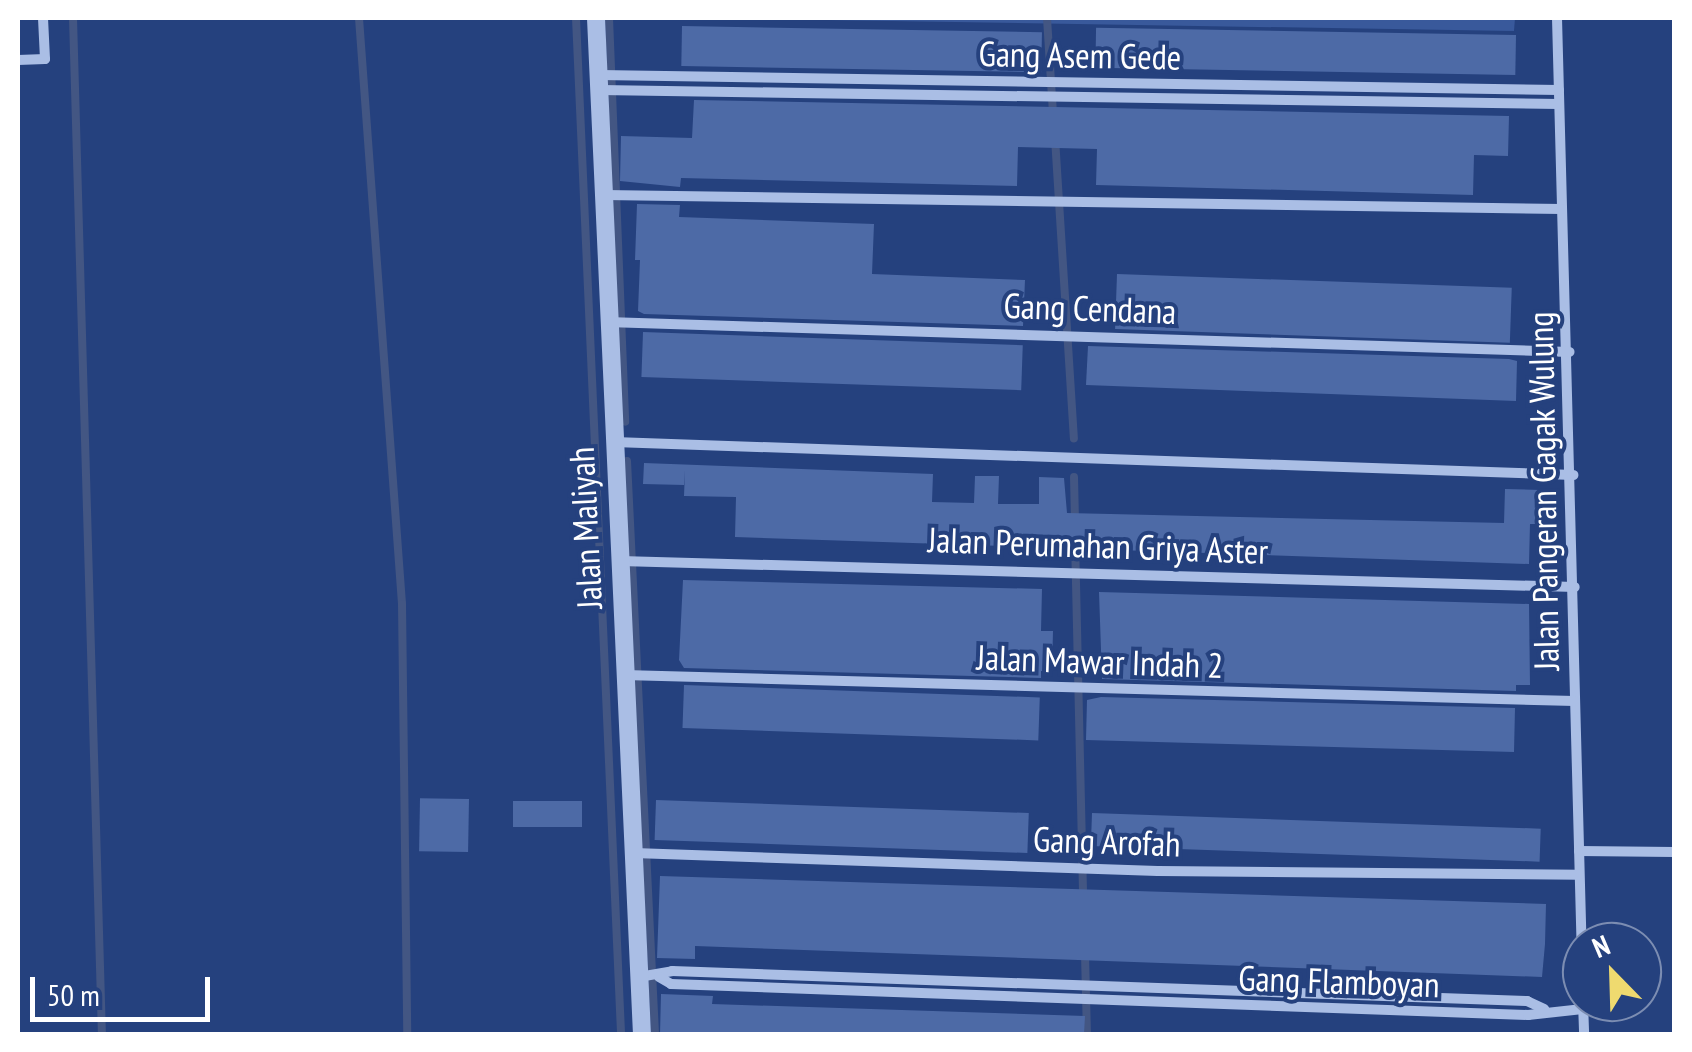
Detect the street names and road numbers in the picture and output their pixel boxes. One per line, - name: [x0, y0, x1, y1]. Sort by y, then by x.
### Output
- street label: Gang Asem Gede: [978, 32, 1182, 78]
- street label: Gang Cendana: [1003, 284, 1177, 332]
- street label: Jalan Pangeran Gagak Wulung: [1519, 311, 1567, 671]
- street label: Jalan Maliyah: [560, 446, 610, 610]
- street label: Jalan Perumahan Griya Aster: [927, 518, 1269, 572]
- street label: Jalan Mawar Indah 2: [976, 636, 1224, 686]
- street label: Gang Arofah: [1032, 817, 1182, 865]
- street label: Gang Flamboyan: [1238, 957, 1440, 1005]

